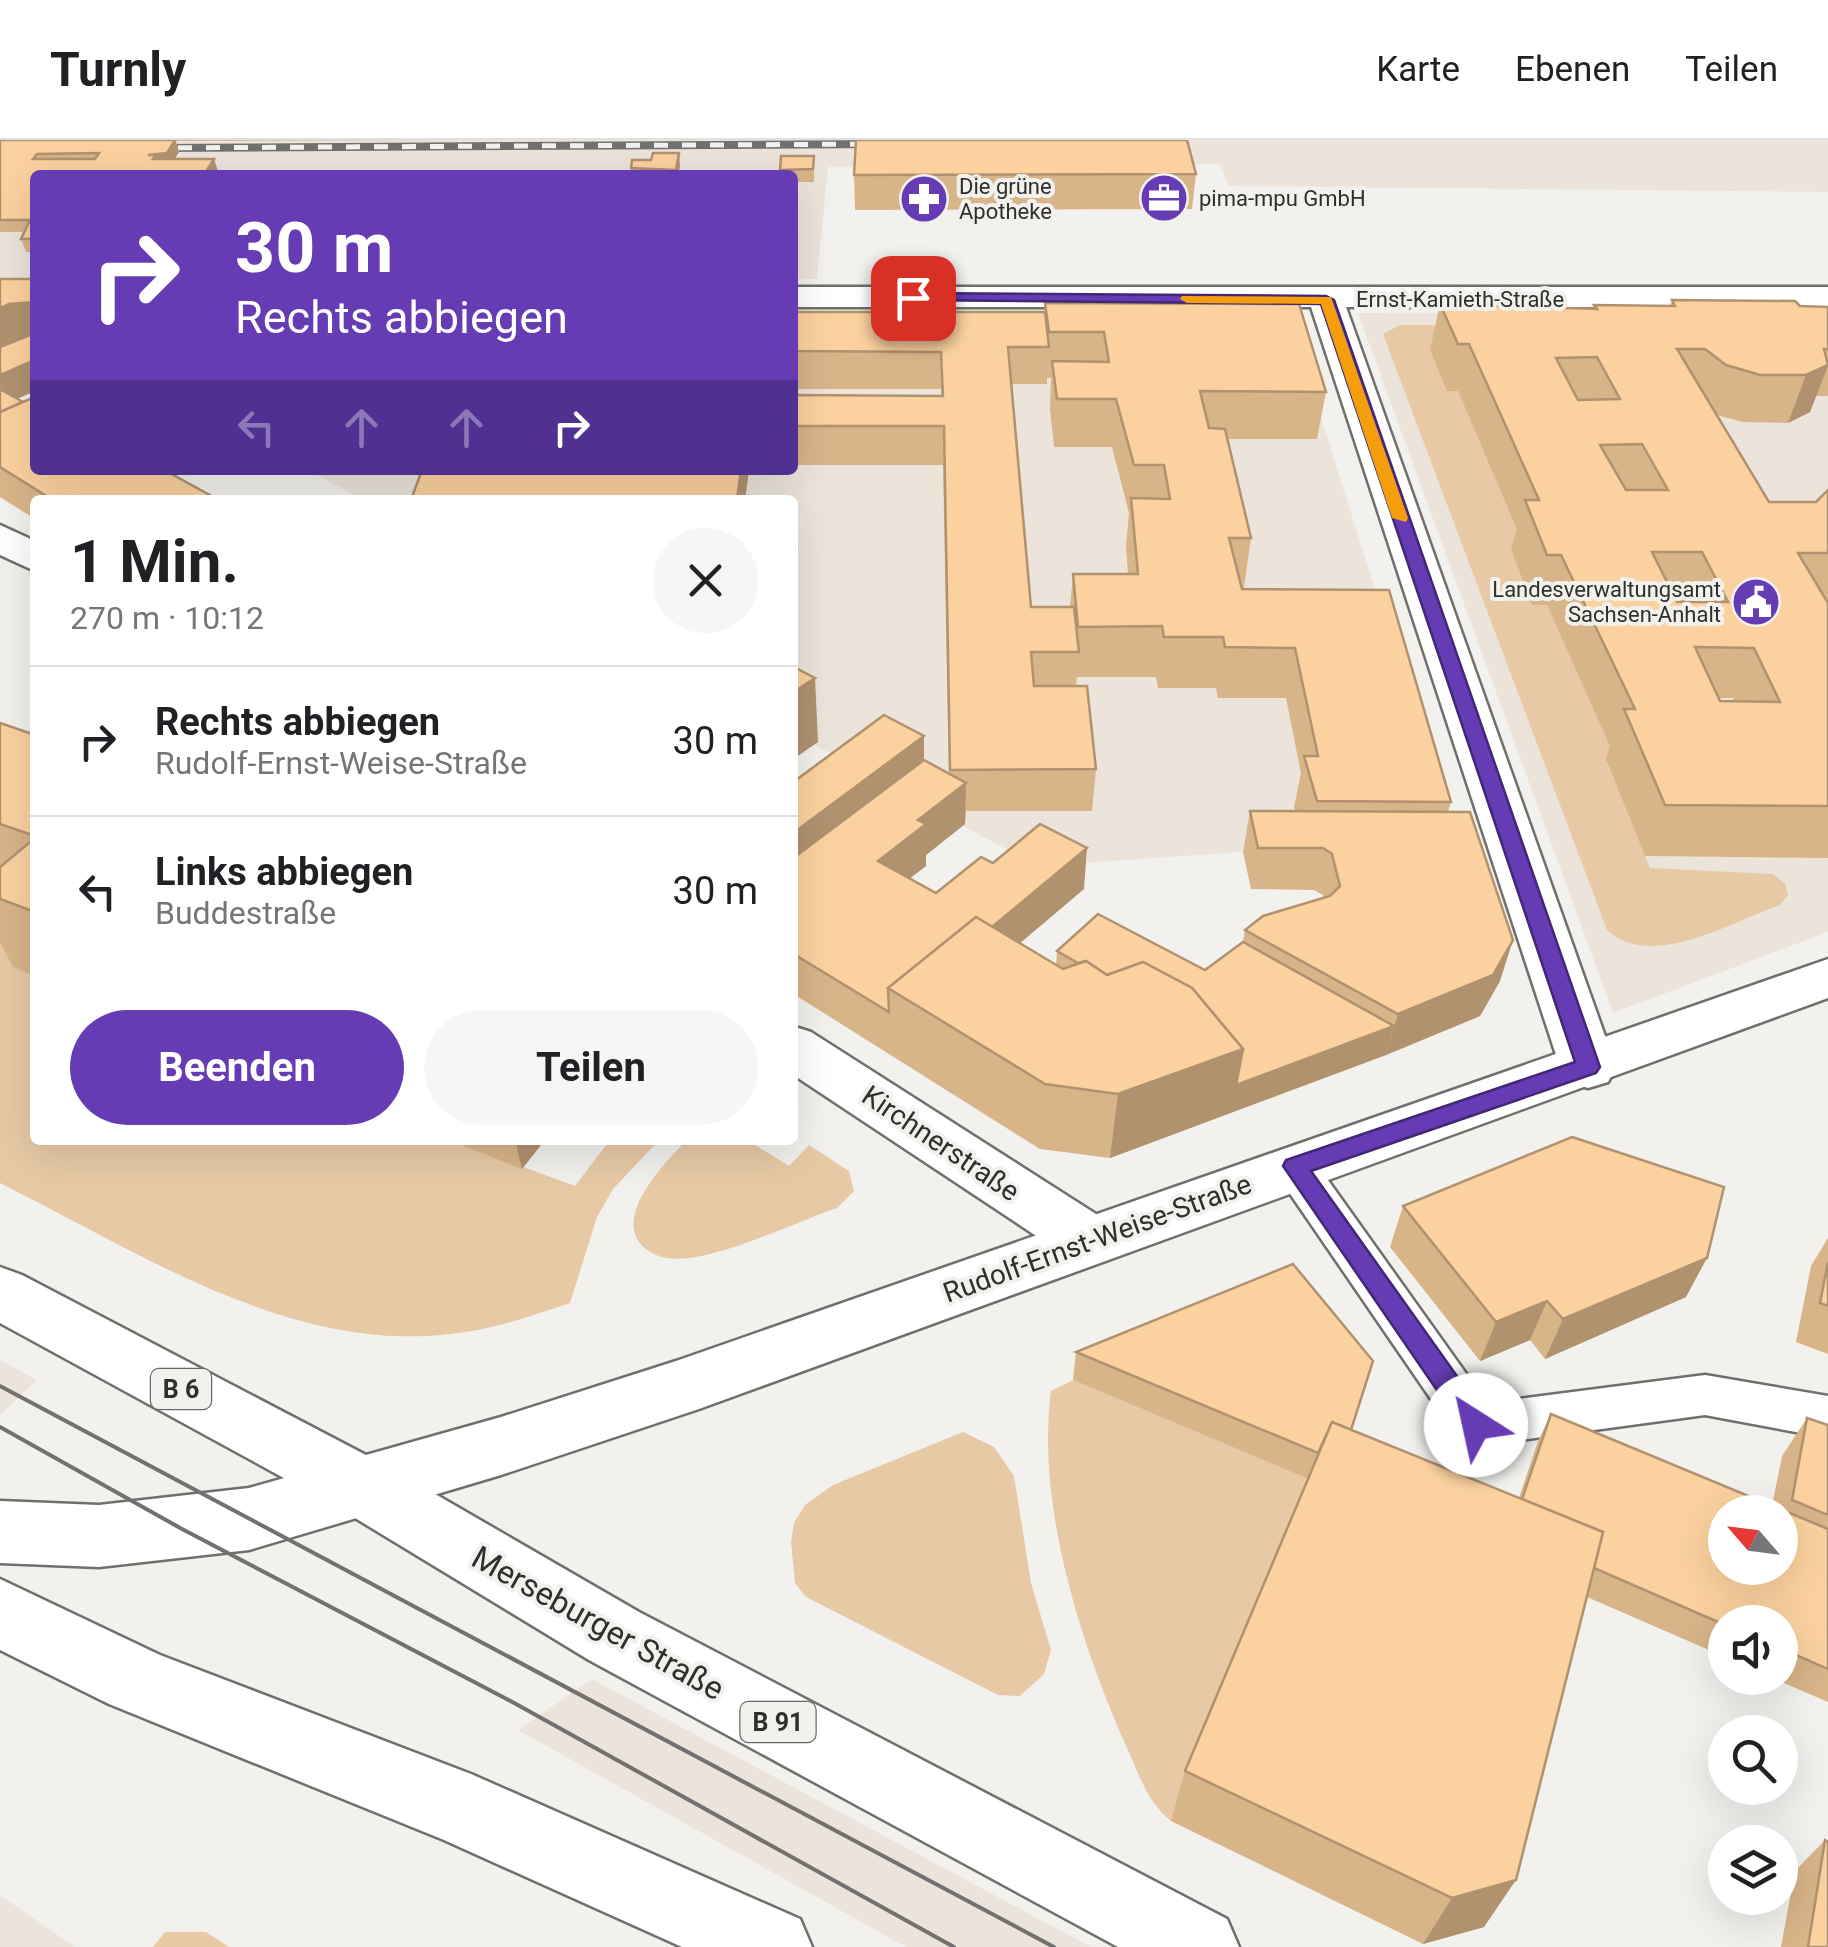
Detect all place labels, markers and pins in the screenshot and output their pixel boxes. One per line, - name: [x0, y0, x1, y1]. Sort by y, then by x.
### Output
- office icon: pima-mpu GmbH: [1138, 172, 1190, 224]
- pharmacy icon: Die grüne Apotheke: [898, 173, 950, 225]
- place label: Die grüne Apotheke: [959, 174, 1052, 224]
- place label: pima-mpu GmbH: [1199, 186, 1366, 211]
- pin: [871, 256, 956, 341]
- public building icon: Landesverwaltungsamt Sachsen-Anhalt: [1730, 576, 1782, 628]
- place label: Landesverwaltungsamt Sachsen-Anhalt: [1492, 577, 1721, 627]

